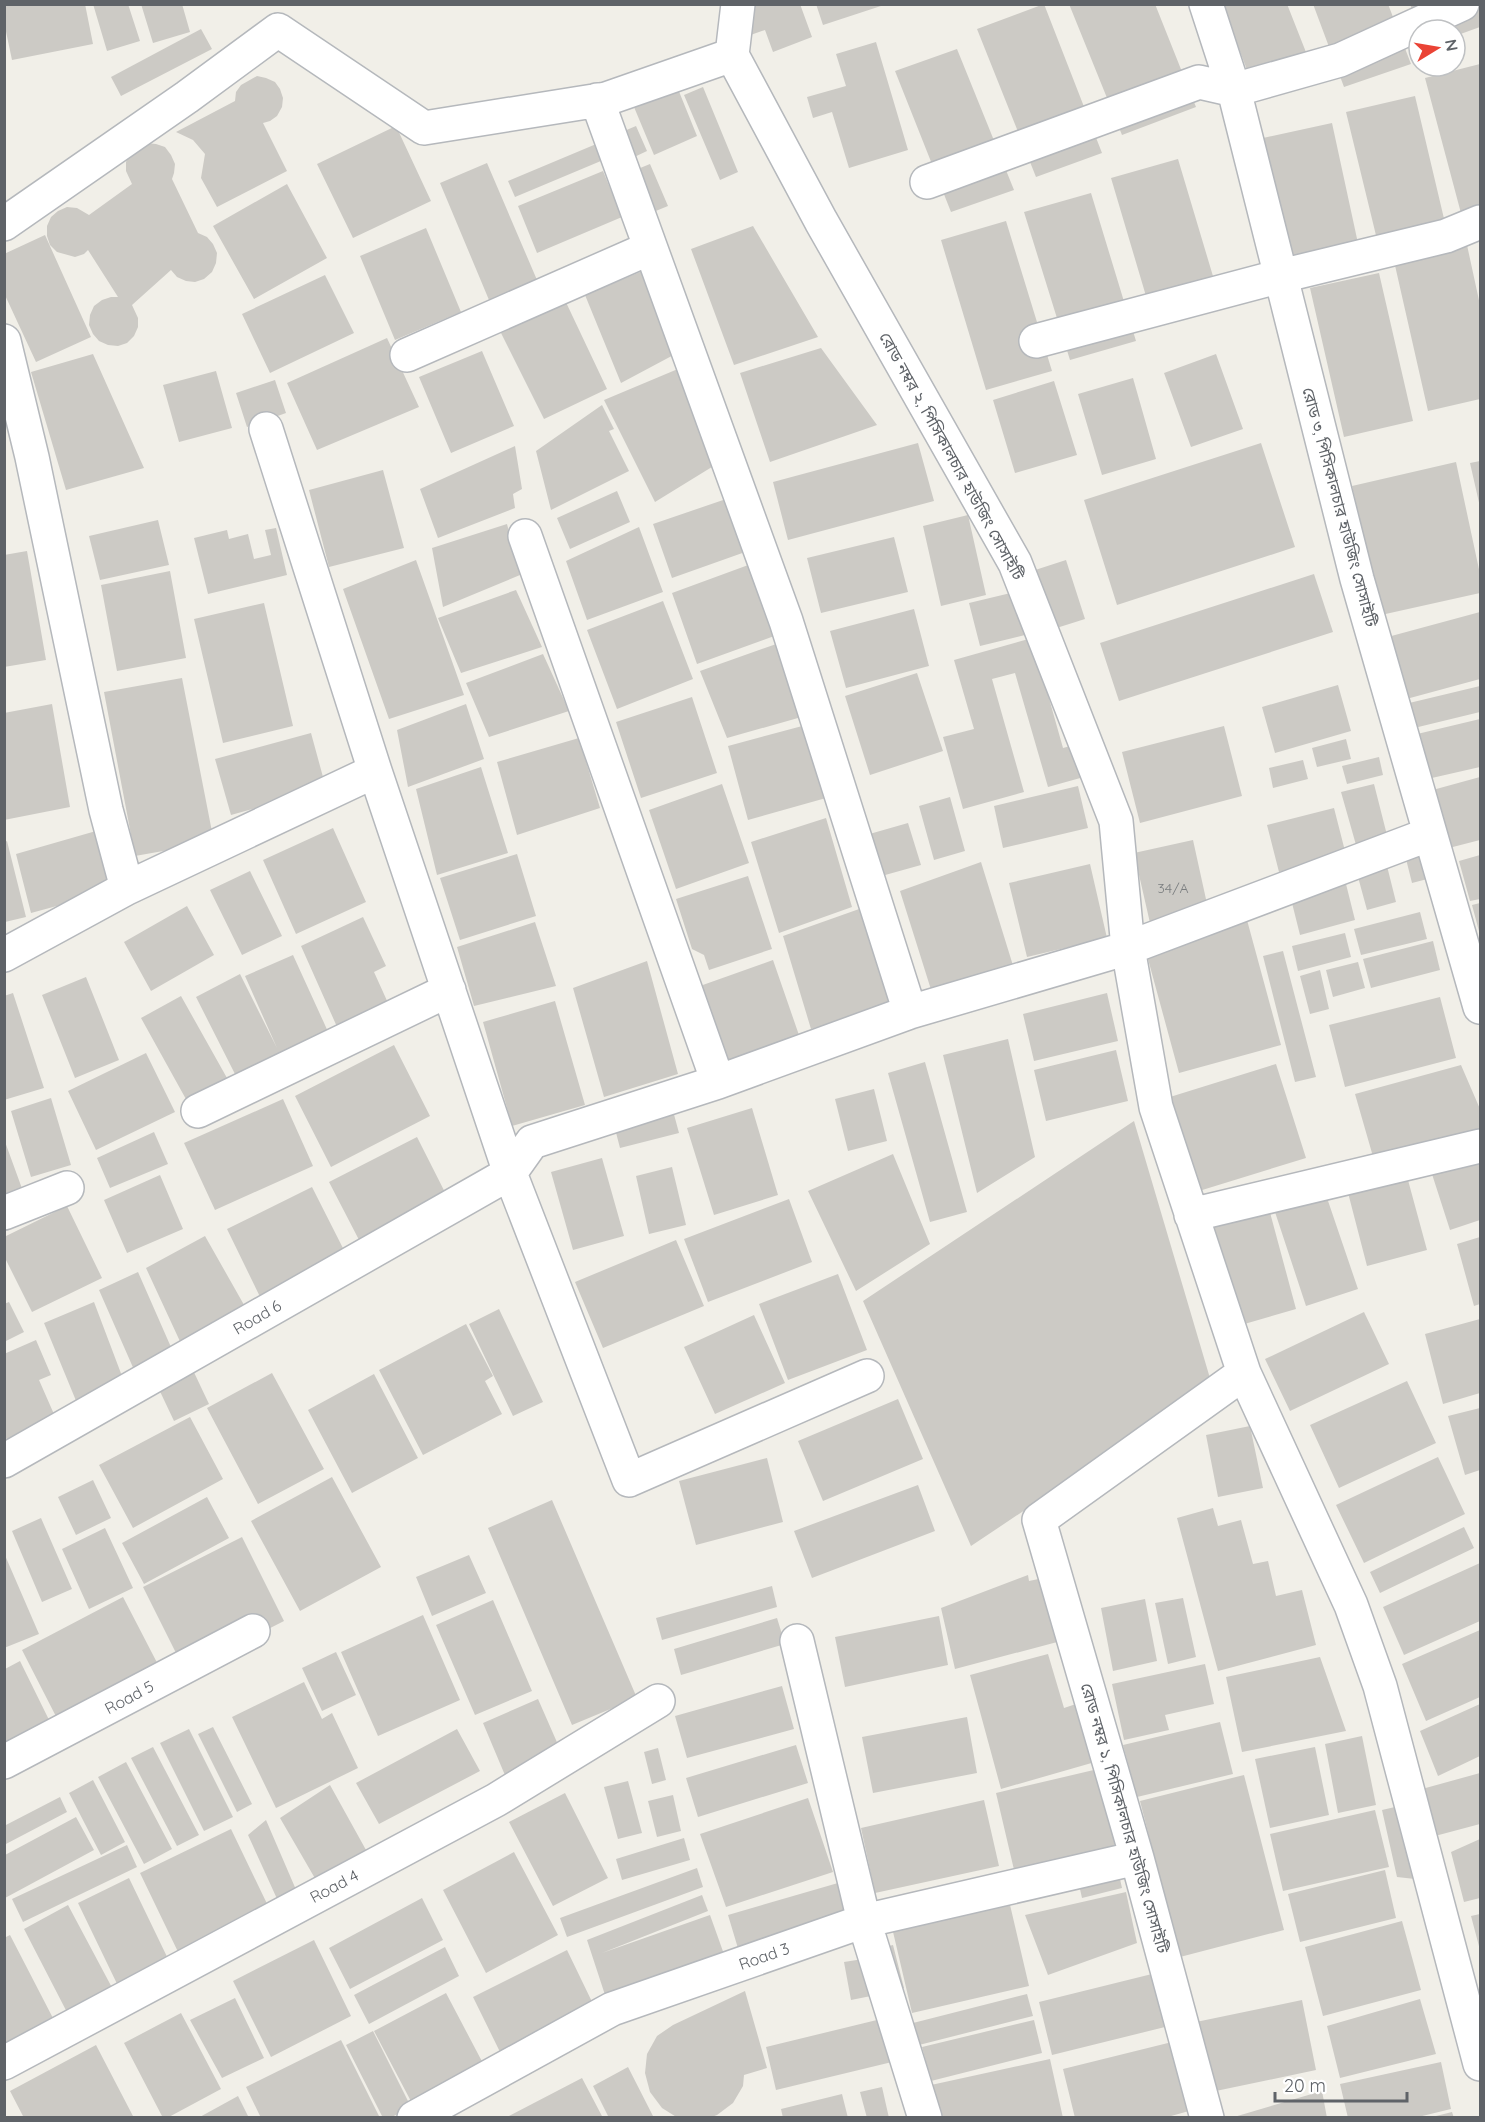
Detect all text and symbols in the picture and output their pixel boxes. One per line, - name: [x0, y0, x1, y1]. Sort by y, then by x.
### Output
- north arrow: [1407, 18, 1467, 78]
- text: N: [1441, 37, 1463, 53]
- street label: রোড নম্বর ২, পিসিকালচার হাউজিং সোসাইটি: [875, 329, 1029, 584]
- street label: রোড ৩, পিসিকালচার হাউজিং সোসাইটি: [1298, 385, 1382, 629]
- house number: 34/A: [1157, 879, 1189, 897]
- street label: Road 6: [229, 1295, 285, 1339]
- street label: Road 5: [101, 1676, 157, 1718]
- street label: রোড নম্বর ১, পিসিকালচার হাউজিং সোসাইটি: [1077, 1681, 1173, 1956]
- street label: Road 4: [306, 1865, 362, 1907]
- street label: Road 3: [736, 1938, 792, 1974]
- scale bar: [1275, 2065, 1407, 2103]
- text: 20 m: [1284, 2074, 1326, 2097]

